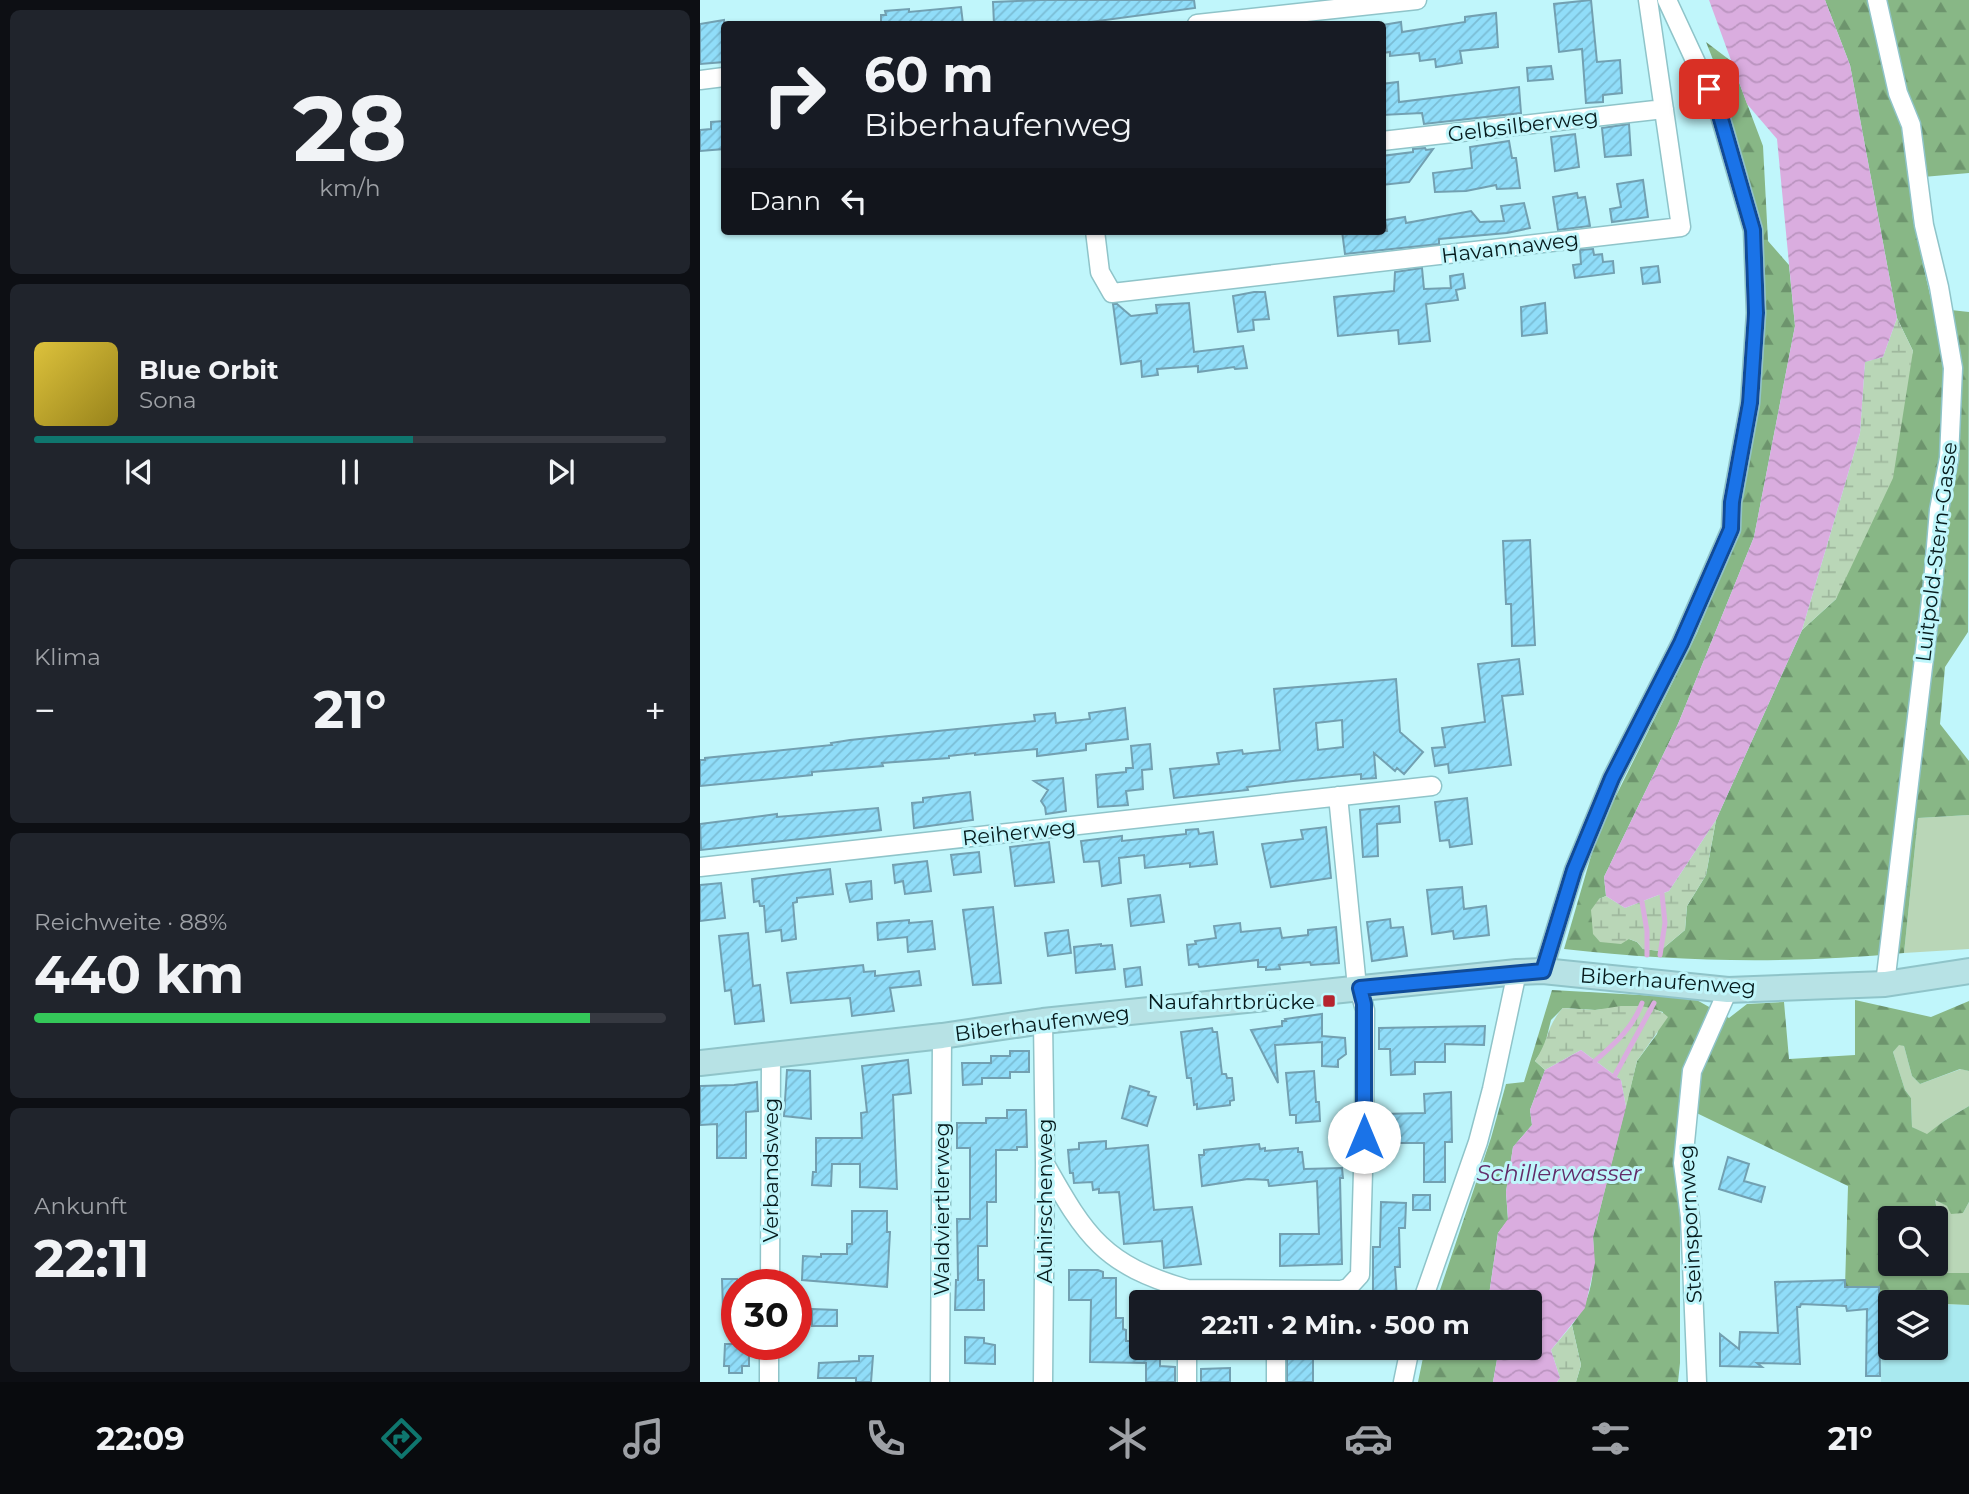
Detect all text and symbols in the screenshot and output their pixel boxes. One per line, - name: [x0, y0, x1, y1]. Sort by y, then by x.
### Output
- text: 60 m: [864, 45, 994, 104]
- icon: right: [749, 49, 840, 140]
- pin: [1679, 59, 1739, 119]
- icon: arrive: [1690, 70, 1728, 108]
- text: 28: [293, 73, 407, 184]
- street label: Gelbsilberweg: [1446, 103, 1600, 147]
- text: Biberhaufenweg: [864, 105, 1132, 144]
- text: km/h: [319, 174, 381, 202]
- icon: left: [835, 182, 873, 220]
- text: Dann: [749, 185, 821, 217]
- street label: Havannaweg: [1440, 226, 1580, 268]
- text: Blue Orbit: [139, 354, 278, 386]
- text: Sona: [139, 386, 197, 414]
- street label: Luitpold-Stern-Gasse: [1910, 441, 1962, 663]
- icon: previous: [120, 453, 158, 491]
- icon: pause: [331, 453, 369, 491]
- icon: next: [542, 453, 580, 491]
- text: Klima: [34, 643, 101, 671]
- text: 21°: [314, 678, 386, 741]
- text: −: [34, 687, 56, 734]
- text: +: [644, 687, 666, 734]
- street label: Reiherweg: [961, 814, 1077, 850]
- text: Reichweite · 88%: [34, 908, 227, 936]
- text: 440 km: [34, 943, 244, 1006]
- street label: Biberhaufenweg: [1579, 962, 1757, 1000]
- place label: Naufahrtbrücke: [1147, 989, 1315, 1014]
- marker: Naufahrtbrücke: [1321, 993, 1337, 1009]
- street label: Biberhaufenweg: [953, 1000, 1131, 1046]
- street label: Verbandsweg: [758, 1098, 783, 1242]
- position arrow: [1327, 1100, 1401, 1174]
- street label: Auhirschenweg: [1032, 1118, 1057, 1284]
- street label: Waldviertlerweg: [929, 1122, 954, 1296]
- street label: Steinspornweg: [1673, 1144, 1707, 1304]
- water label: Schillerwasser: [1476, 1159, 1643, 1187]
- text: Ankunft: [34, 1192, 128, 1220]
- map controls: [1878, 1206, 1948, 1360]
- button: search: [1878, 1206, 1948, 1276]
- text: 22:11: [34, 1227, 150, 1290]
- speed limit sign: 30: [721, 1269, 812, 1360]
- button: layers: [1878, 1290, 1948, 1360]
- text: 22:11 · 2 Min. · 500 m: [1201, 1309, 1470, 1341]
- icon: directions: [377, 1414, 426, 1463]
- icon: music: [619, 1414, 668, 1463]
- icon: phone: [861, 1414, 910, 1463]
- icon: climate: [1103, 1414, 1152, 1463]
- icon: car: [1344, 1414, 1393, 1463]
- icon: filters: [1586, 1414, 1635, 1463]
- text: 22:09: [96, 1419, 185, 1458]
- text: 21°: [1828, 1419, 1873, 1458]

